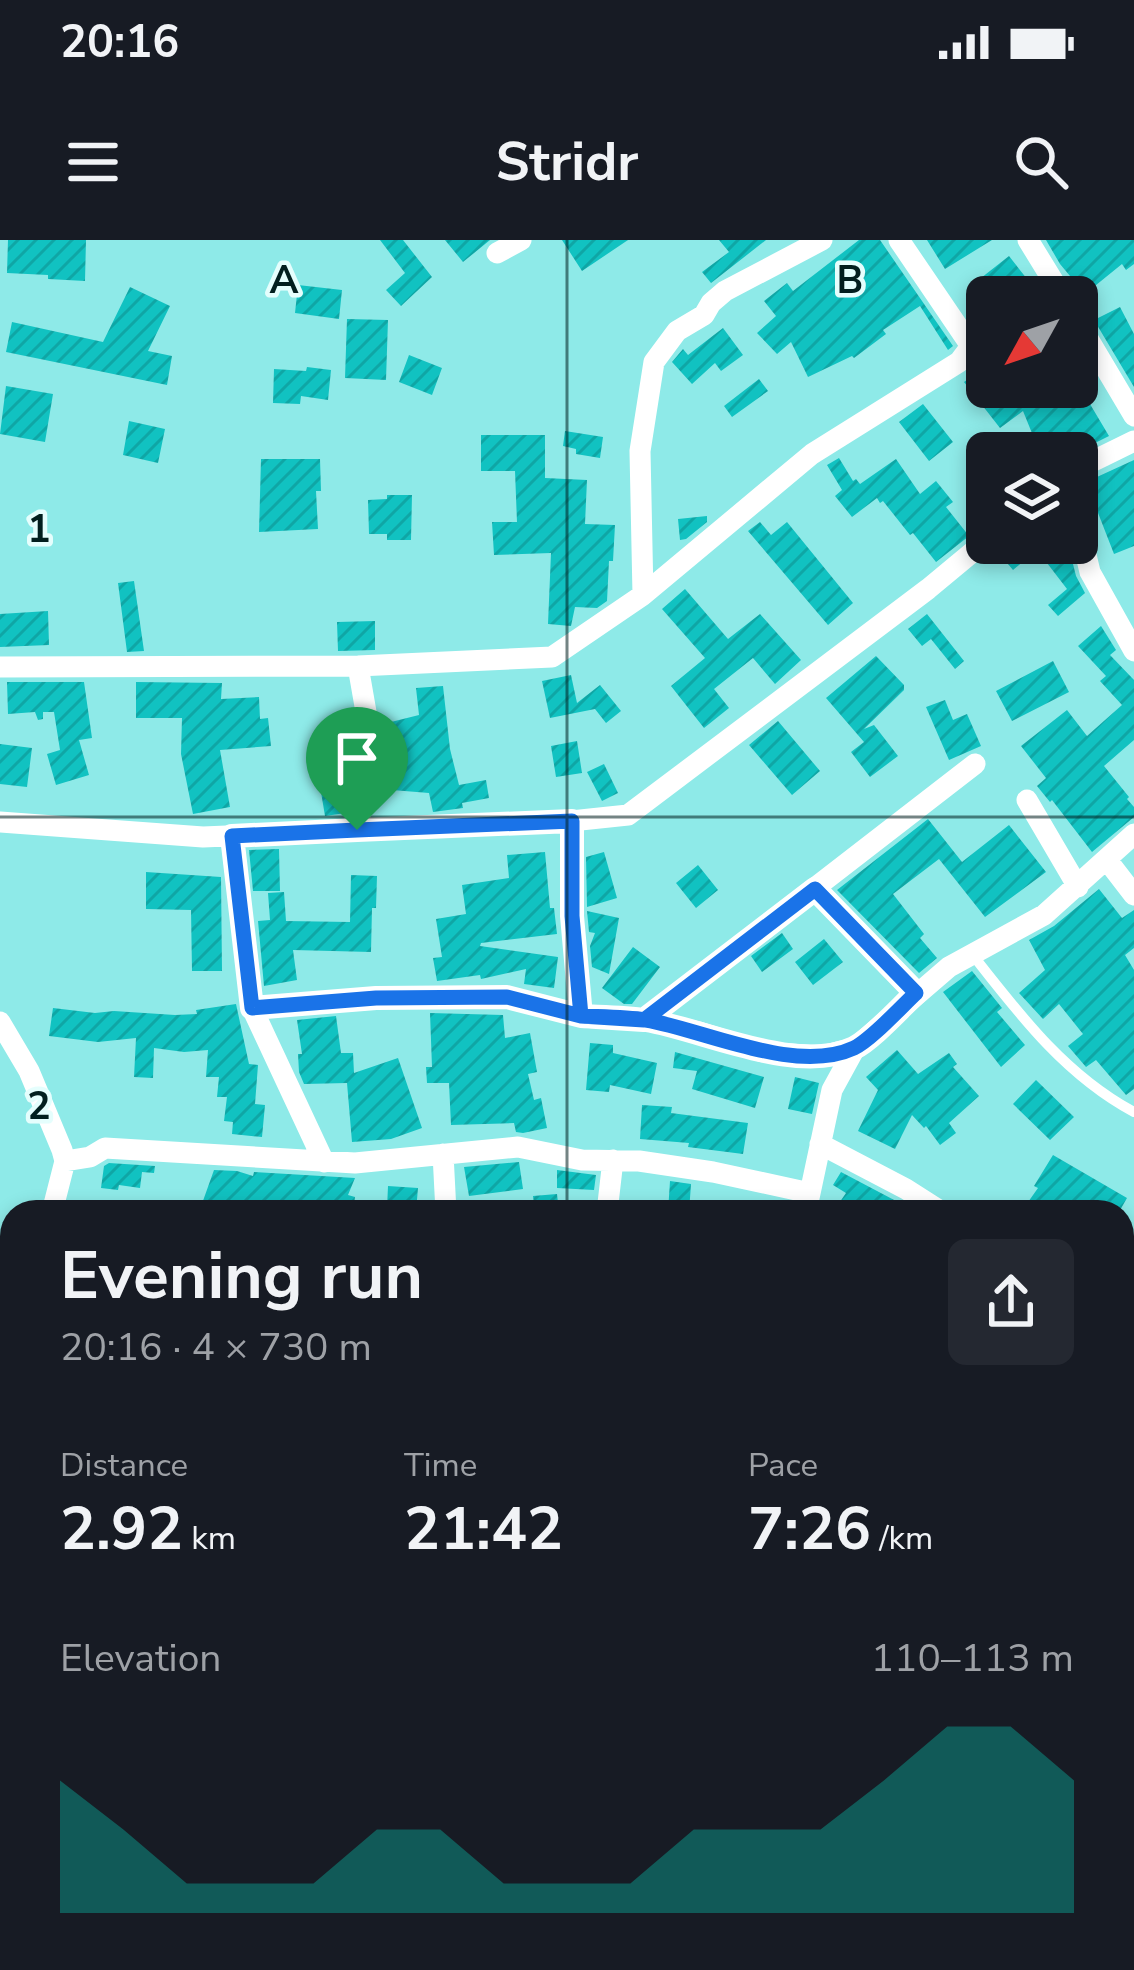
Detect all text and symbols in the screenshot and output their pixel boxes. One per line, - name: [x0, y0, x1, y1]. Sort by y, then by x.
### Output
- text: 20:16: [60, 12, 179, 73]
- text: Stridr: [495, 125, 639, 199]
- icon: menu: [60, 129, 126, 195]
- icon: search: [1008, 129, 1074, 195]
- text: A: [269, 254, 299, 307]
- text: B: [837, 254, 863, 307]
- north arrow: [966, 276, 1098, 408]
- map controls: [966, 276, 1098, 564]
- button: layers: [966, 432, 1098, 564]
- text: 1: [27, 503, 51, 556]
- pin: [306, 707, 408, 830]
- icon: arrive: [324, 725, 390, 791]
- text: 2: [27, 1080, 51, 1133]
- text: Evening run: [60, 1231, 423, 1321]
- button: share: [948, 1239, 1074, 1365]
- text: 20:16 · 4 × 730 m: [60, 1321, 372, 1374]
- text: Distance: [60, 1443, 188, 1488]
- text: Time: [404, 1443, 477, 1488]
- text: Pace: [748, 1443, 818, 1488]
- text: 2.92: [60, 1488, 183, 1570]
- text: 21:42: [404, 1488, 563, 1570]
- text: 7:26: [748, 1488, 871, 1570]
- text: km: [183, 1516, 236, 1561]
- text: /km: [871, 1516, 933, 1561]
- text: Elevation: [60, 1632, 221, 1685]
- text: 110–113 m: [871, 1632, 1074, 1685]

